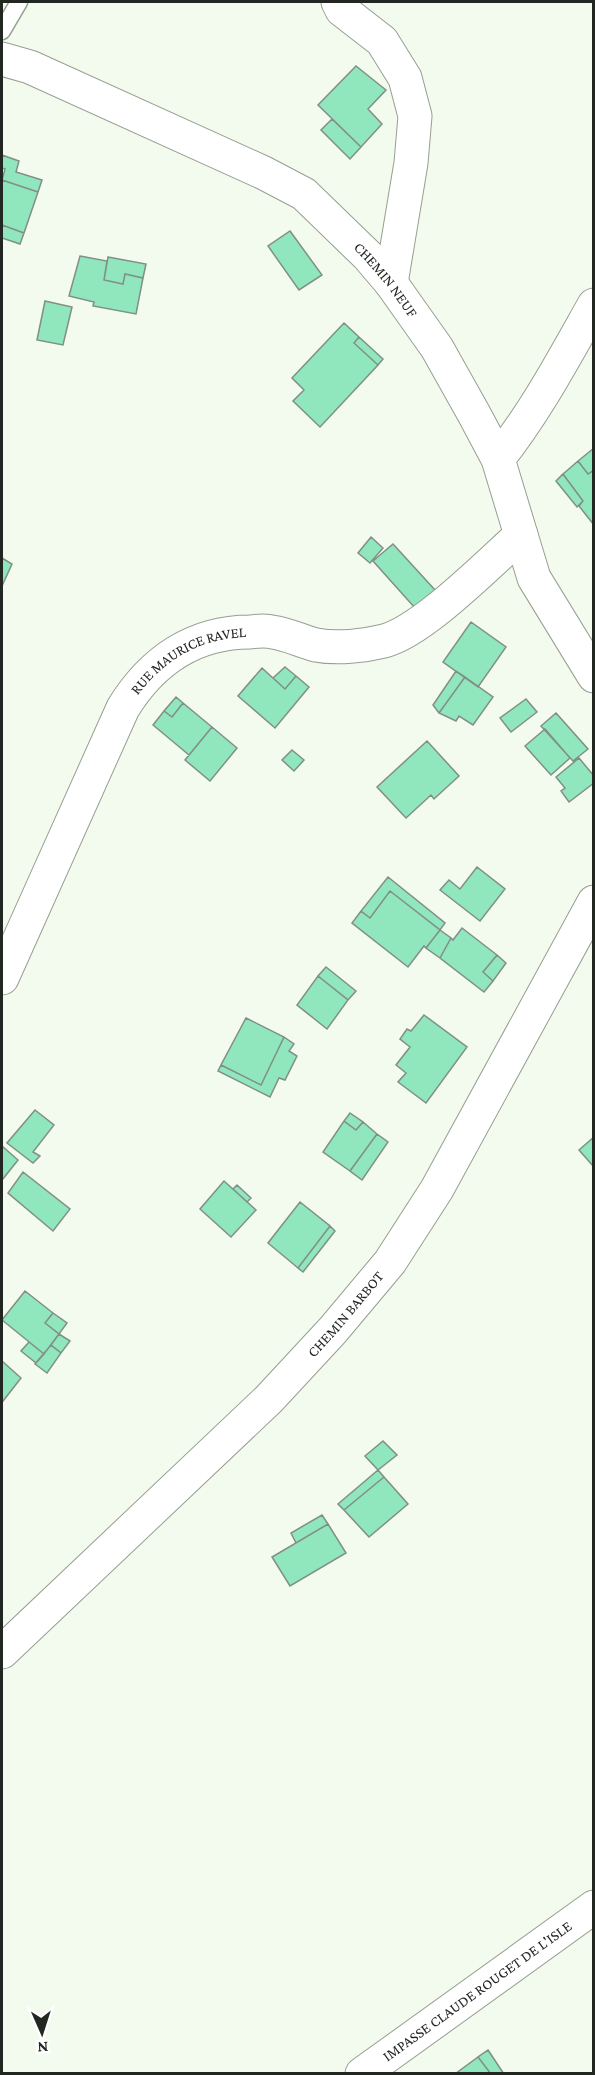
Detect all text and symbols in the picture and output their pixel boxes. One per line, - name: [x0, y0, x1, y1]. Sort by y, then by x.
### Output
- street label: CHEMIN NEUF: [351, 239, 421, 321]
- street label: RUE MAURICE RAVEL: [127, 624, 247, 697]
- street label: CHEMIN BARBOT: [304, 1268, 387, 1360]
- street label: IMPASSE CLAUDE ROUGET DE L'ISLE: [380, 1918, 575, 2064]
- north arrow: [12, 2003, 72, 2063]
- text: N: [37, 2039, 49, 2056]

